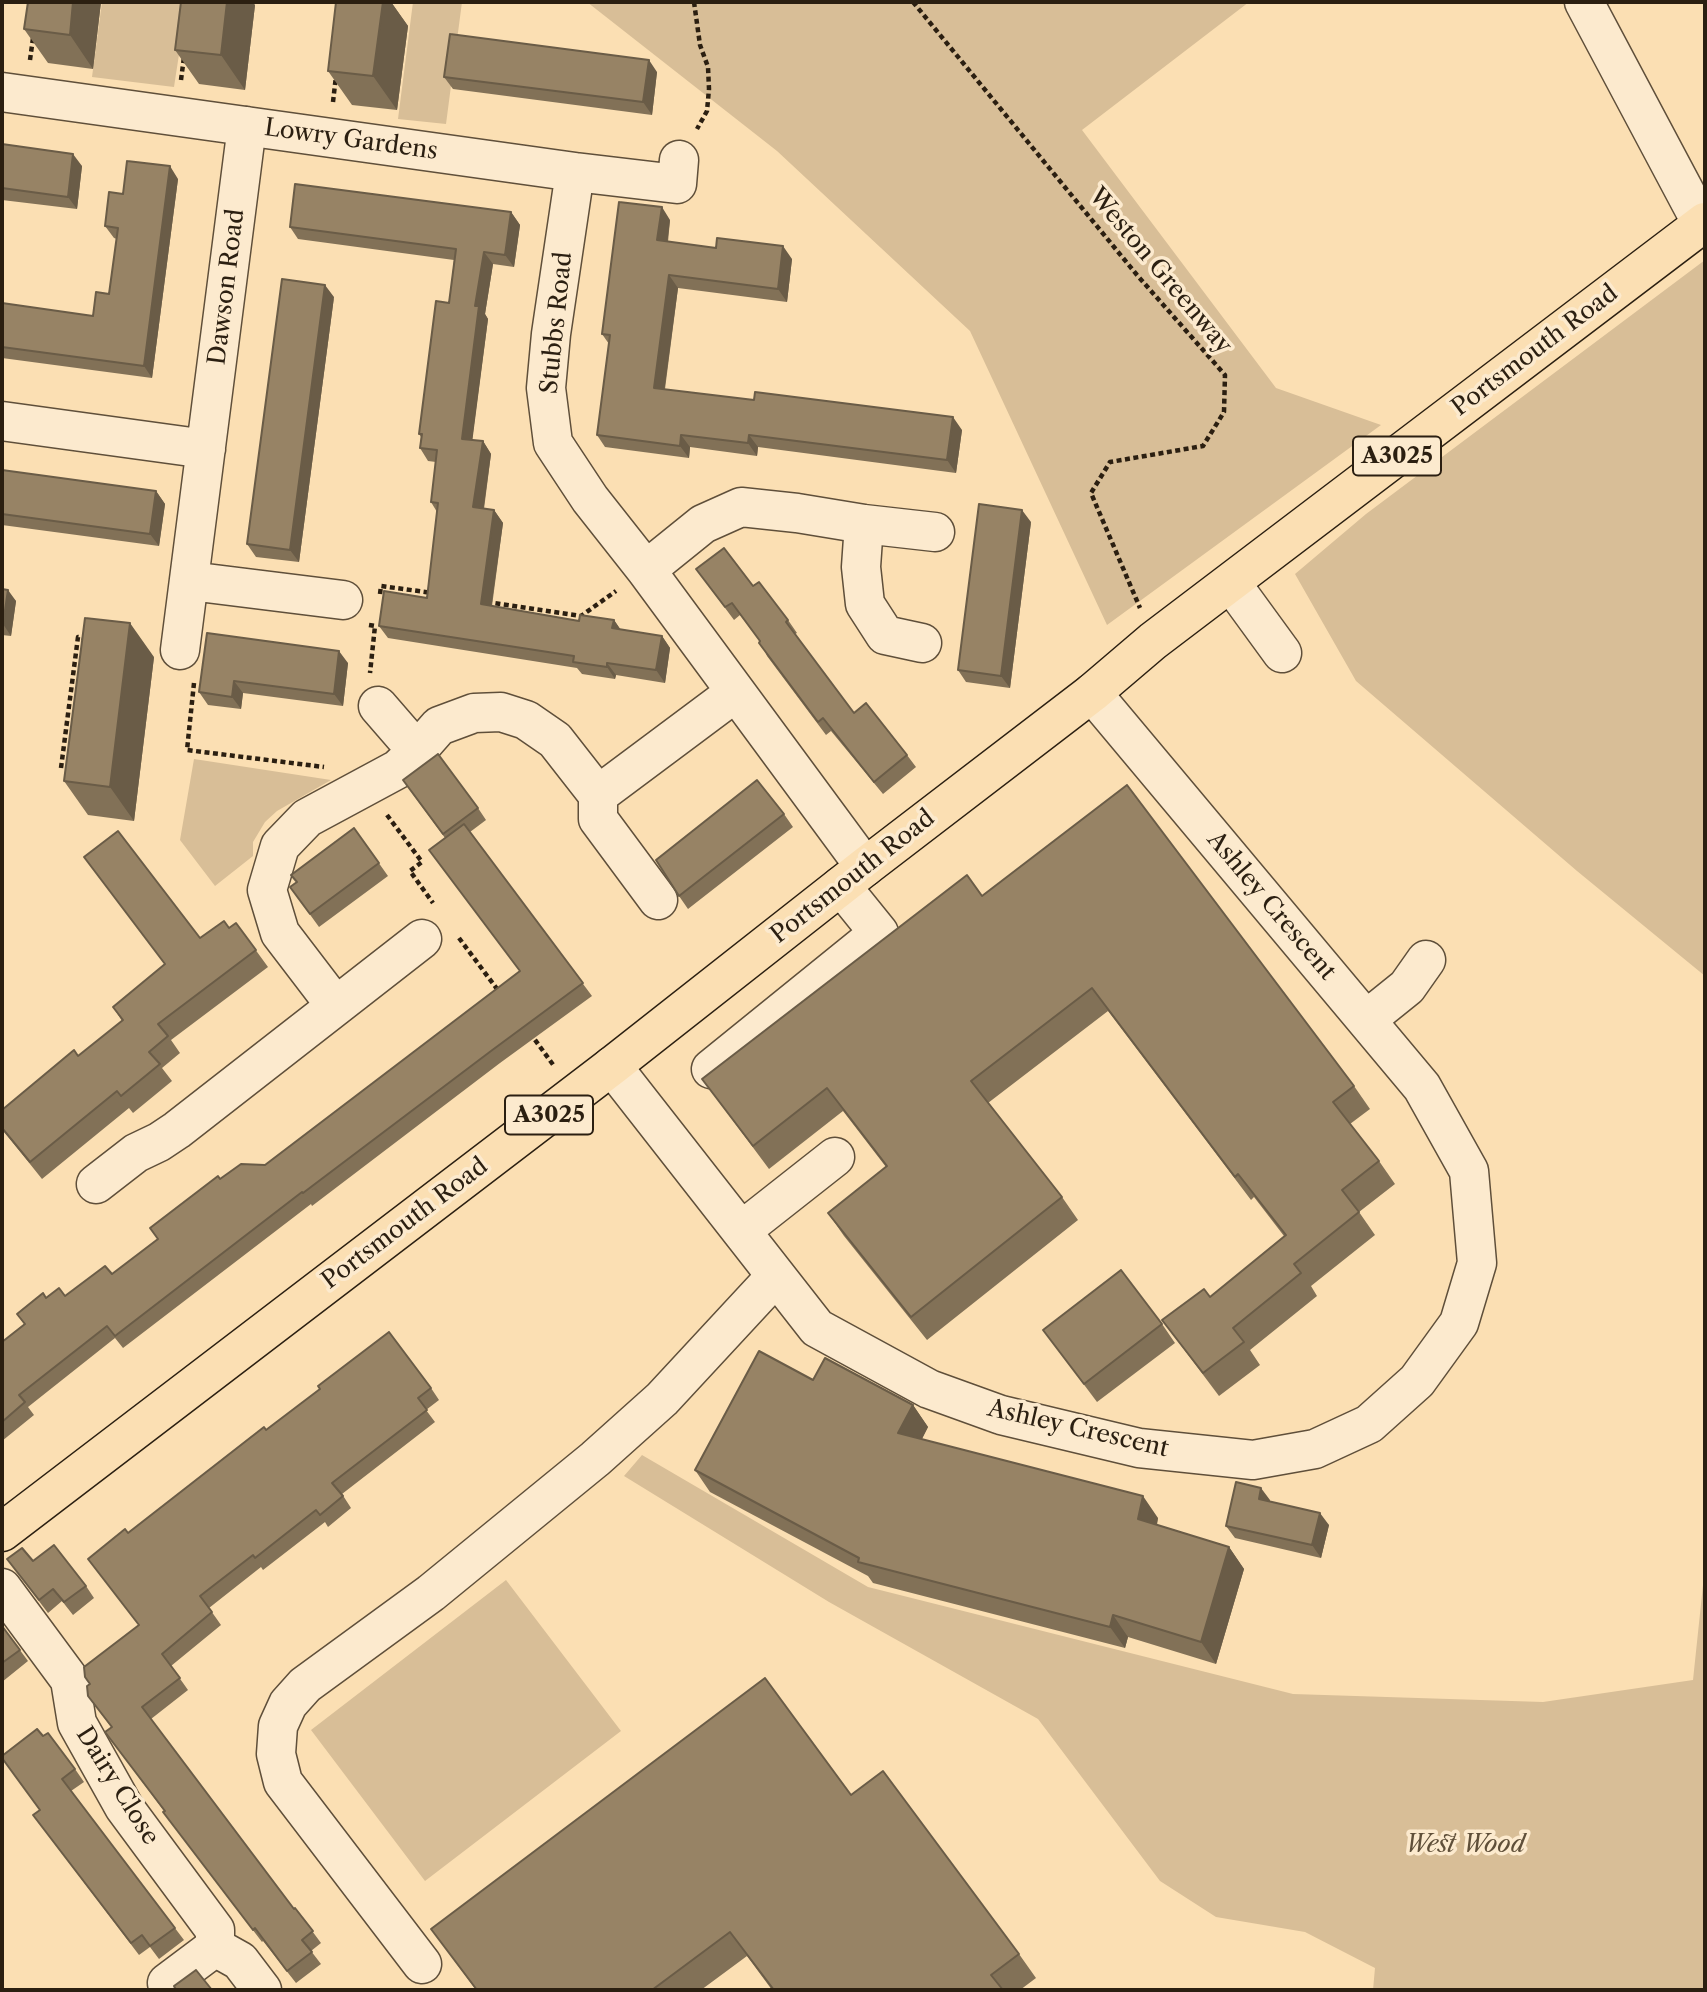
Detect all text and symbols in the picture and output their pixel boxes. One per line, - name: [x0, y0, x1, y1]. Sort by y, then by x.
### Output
- street label: Lowry Gardens: [262, 114, 440, 166]
- street label: Weston Greenway: [1082, 182, 1238, 360]
- street label: Dawson Road: [203, 207, 251, 367]
- street label: Stubbs Road: [535, 250, 579, 396]
- street label: Portsmouth Road: [1446, 279, 1624, 423]
- road number: A3025: [1353, 436, 1441, 476]
- street label: Portsmouth Road: [765, 804, 941, 950]
- street label: Ashley Crescent: [1201, 826, 1341, 986]
- road number: A3025: [505, 1096, 593, 1134]
- street label: Portsmouth Road: [316, 1152, 494, 1296]
- street label: Ashley Crescent: [985, 1394, 1171, 1464]
- street label: Dairy Close: [69, 1722, 165, 1850]
- park label: West Wood: [1405, 1831, 1525, 1859]

